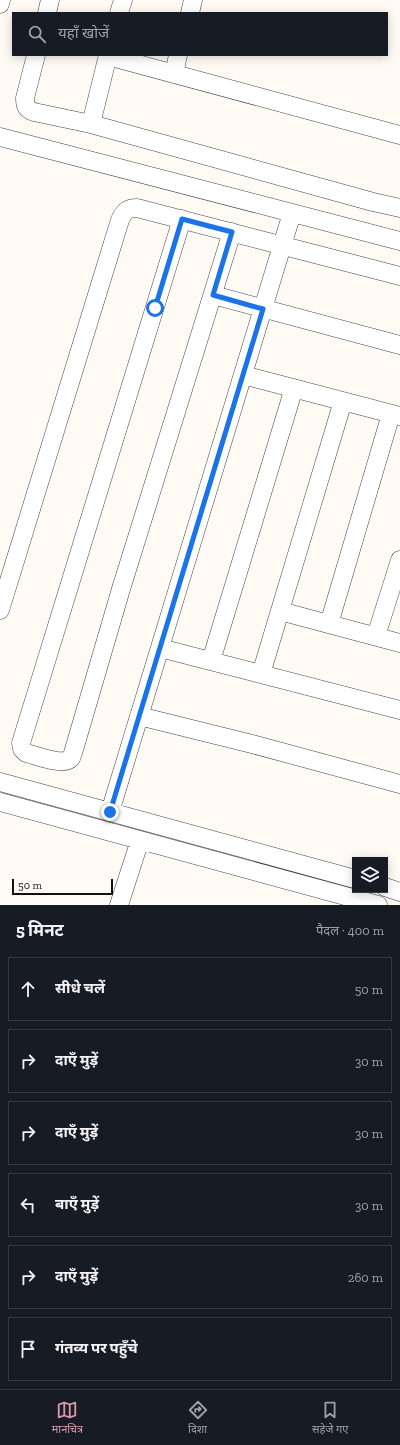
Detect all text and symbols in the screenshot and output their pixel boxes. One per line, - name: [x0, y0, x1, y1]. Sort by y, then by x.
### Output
- search box: [12, 12, 388, 56]
- icon: search: [26, 23, 48, 45]
- text: यहाँ खोजें: [58, 24, 109, 42]
- route start: [146, 299, 164, 317]
- route end: [101, 803, 119, 821]
- map controls: [352, 857, 388, 893]
- button: layers: [352, 857, 388, 893]
- scale bar: [12, 877, 113, 896]
- text: 50 m: [18, 879, 42, 892]
- text: 5 मिनट: [16, 920, 64, 940]
- text: पैदल · 400 m: [316, 923, 384, 938]
- icon: ahead: [17, 978, 39, 1000]
- text: सीधे चलें: [55, 979, 105, 997]
- text: 50 m: [355, 982, 383, 997]
- icon: right: [17, 1050, 39, 1072]
- text: दाएँ मुड़ें: [55, 1051, 98, 1069]
- text: 30 m: [355, 1054, 383, 1069]
- icon: right: [17, 1122, 39, 1144]
- text: दाएँ मुड़ें: [55, 1123, 98, 1141]
- text: 30 m: [355, 1126, 383, 1141]
- icon: left: [17, 1194, 39, 1216]
- text: बाएँ मुड़ें: [55, 1195, 99, 1213]
- text: 30 m: [355, 1198, 383, 1213]
- icon: right: [17, 1266, 39, 1288]
- text: दाएँ मुड़ें: [55, 1267, 98, 1285]
- text: 260 m: [348, 1270, 383, 1285]
- icon: arrive: [17, 1338, 39, 1360]
- text: गंतव्य पर पहुँचे: [55, 1339, 138, 1357]
- tab: मानचित्र: [52, 1399, 83, 1437]
- tab: दिशा: [187, 1399, 209, 1437]
- tab: सहेजे गए: [312, 1399, 348, 1437]

